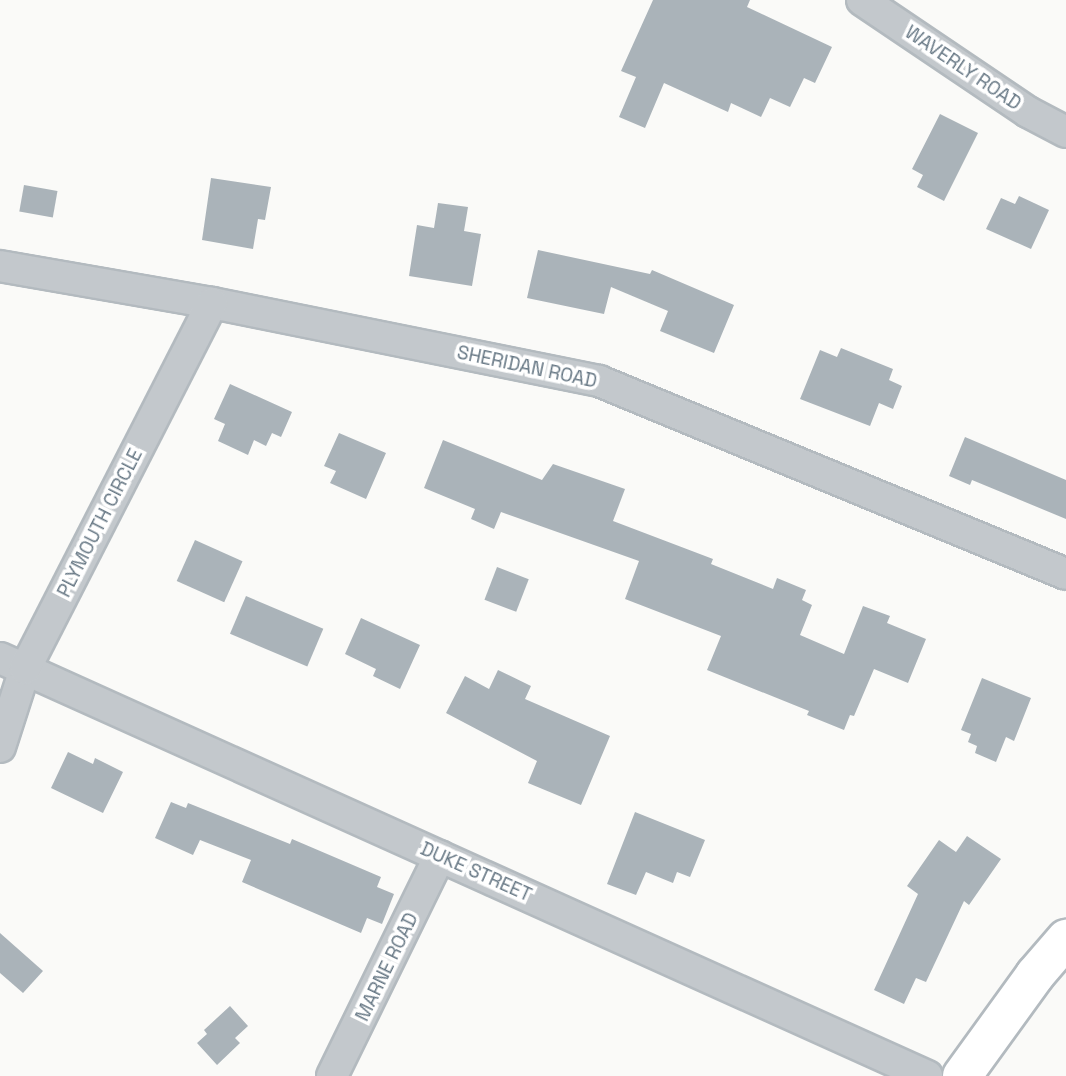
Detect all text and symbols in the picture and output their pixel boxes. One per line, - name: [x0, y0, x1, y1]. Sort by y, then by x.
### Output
- street label: WAVERLY ROAD: [901, 21, 1025, 115]
- street label: SHERIDAN ROAD: [455, 341, 599, 393]
- street label: PLYMOUTH CIRCLE: [53, 445, 147, 601]
- street label: DUKE STREET: [417, 837, 535, 907]
- street label: MARNE ROAD: [351, 909, 423, 1025]

